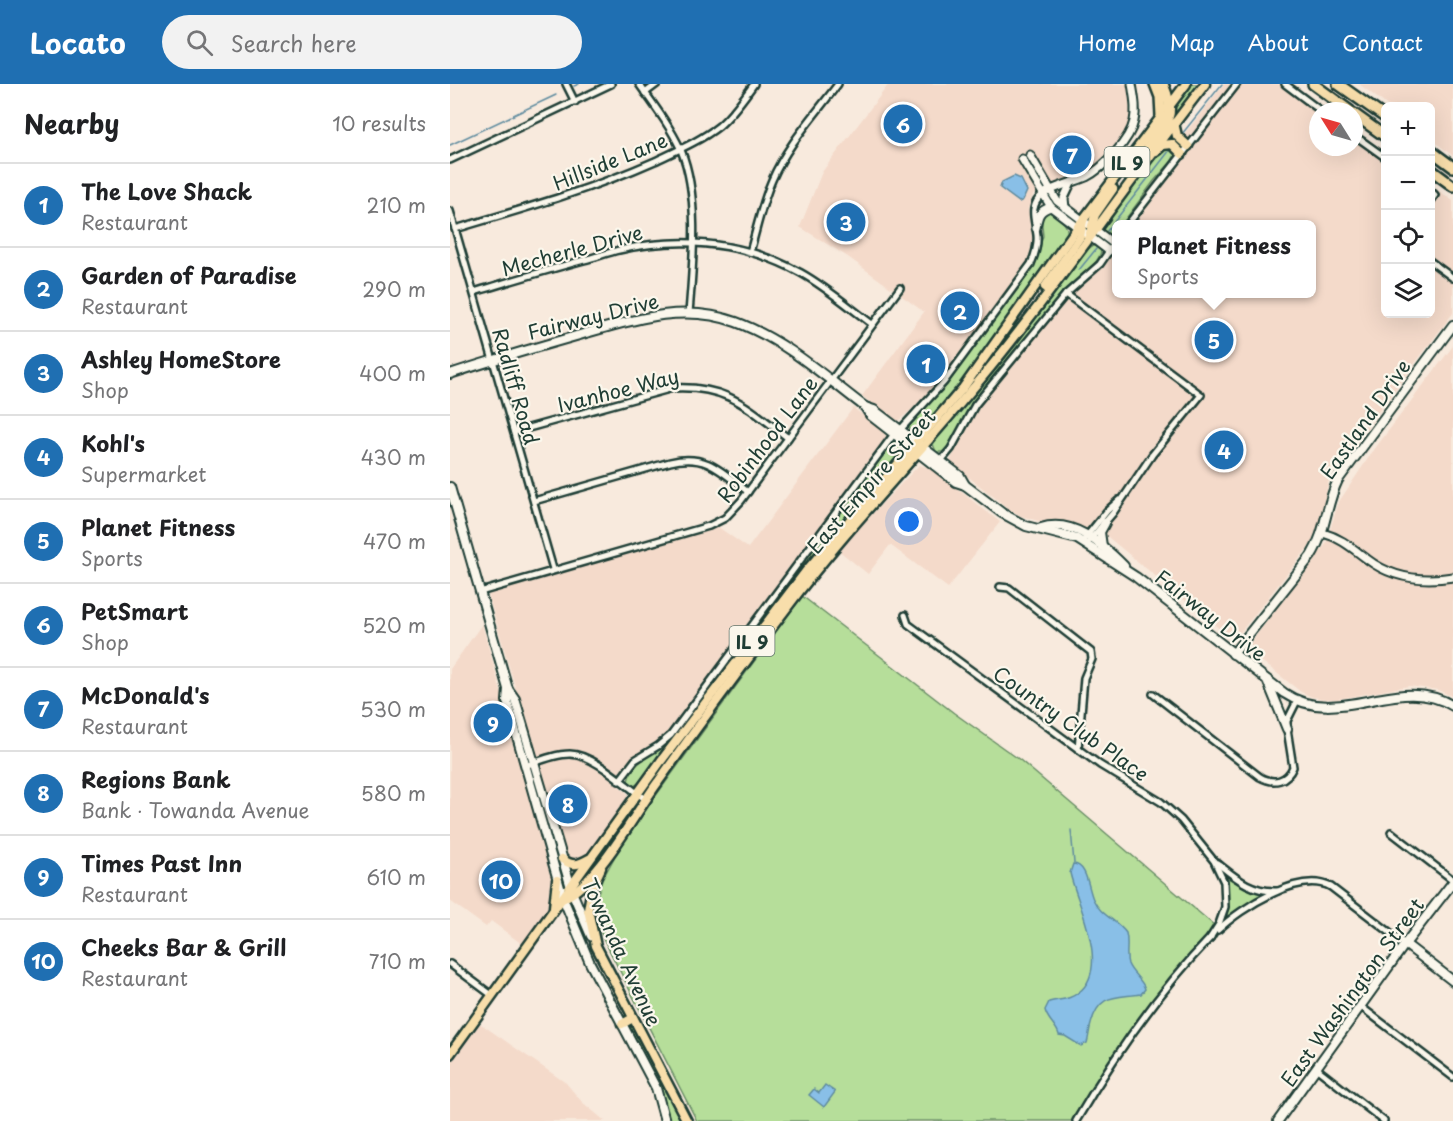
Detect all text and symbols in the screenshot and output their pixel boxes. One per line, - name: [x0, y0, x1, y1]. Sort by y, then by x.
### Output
- search box: [162, 15, 582, 69]
- text: Locato: [30, 21, 126, 64]
- icon: search: [183, 26, 216, 59]
- text: Search here: [231, 26, 357, 59]
- text: Home: [1078, 26, 1137, 58]
- text: Map: [1170, 26, 1215, 58]
- text: About: [1248, 26, 1309, 58]
- text: Contact: [1342, 26, 1423, 58]
- pin: 6: [884, 102, 922, 147]
- north arrow: [1309, 102, 1363, 156]
- map controls: [1381, 102, 1435, 318]
- button: +: [1381, 102, 1435, 156]
- text: Nearby: [24, 104, 119, 143]
- text: 10 results: [332, 108, 426, 138]
- street label: Hillside Lane: [548, 124, 672, 198]
- pin: 7: [1052, 132, 1092, 178]
- road number: IL 9: [1104, 147, 1150, 177]
- button: −: [1381, 156, 1435, 210]
- text: The Love Shack: [81, 174, 252, 207]
- text: 1: [39, 190, 48, 220]
- text: 210 m: [367, 190, 426, 220]
- pin: 3: [826, 200, 866, 244]
- text: Restaurant: [81, 207, 188, 237]
- button: locate: [1381, 210, 1435, 264]
- street label: Mecherle Drive: [498, 217, 646, 283]
- popup: [1112, 220, 1316, 298]
- text: Planet Fitness: [1137, 228, 1291, 261]
- text: Garden of Paradise: [81, 258, 297, 291]
- text: Sports: [1137, 261, 1199, 291]
- button: layers: [1381, 264, 1435, 318]
- text: 2: [36, 274, 51, 304]
- text: 290 m: [362, 274, 426, 304]
- street label: Fairway Drive: [524, 285, 662, 347]
- pin: 2: [940, 288, 980, 334]
- text: Restaurant: [81, 291, 188, 321]
- pin: 5: [1194, 318, 1233, 362]
- street label: Radliff Road: [485, 324, 547, 448]
- text: Ashley HomeStore: [81, 342, 281, 375]
- pin: 1: [906, 342, 946, 386]
- street label: Eastland Drive: [1312, 353, 1418, 485]
- text: 3: [37, 358, 50, 388]
- text: 400 m: [359, 358, 426, 388]
- street label: Ivanhoe Way: [554, 360, 682, 420]
- street label: Robinhood Lane: [709, 369, 825, 509]
- text: Shop: [81, 375, 129, 405]
- street label: East Empire Street: [800, 402, 942, 560]
- text: Kohl's: [81, 426, 145, 459]
- pin: 4: [1204, 428, 1244, 472]
- text: 4: [37, 442, 50, 472]
- text: 430 m: [361, 442, 426, 472]
- text: Supermarket: [81, 459, 207, 489]
- your location: [894, 507, 923, 536]
- text: Planet Fitness: [81, 510, 235, 543]
- text: 5: [37, 526, 50, 556]
- text: 470 m: [363, 526, 426, 556]
- text: Sports: [81, 543, 143, 573]
- street label: Fairway Drive: [1149, 562, 1273, 668]
- text: PetSmart: [81, 594, 188, 627]
- text: 6: [36, 610, 51, 640]
- text: 520 m: [362, 610, 426, 640]
- road number: IL 9: [730, 626, 774, 656]
- text: Shop: [81, 627, 129, 657]
- street label: Country Club Place: [987, 658, 1155, 788]
- text: McDonald's: [81, 678, 210, 711]
- text: 7: [38, 694, 49, 724]
- text: 530 m: [360, 694, 426, 724]
- pin: 9: [474, 700, 513, 746]
- text: Restaurant: [81, 711, 188, 741]
- text: Regions Bank: [81, 762, 231, 795]
- text: 8: [37, 778, 50, 808]
- text: 580 m: [361, 778, 426, 808]
- pin: 8: [548, 782, 588, 826]
- text: Bank · Towanda Avenue: [81, 795, 309, 825]
- text: Times Past Inn: [81, 846, 242, 879]
- pin: 10: [482, 858, 520, 902]
- text: 9: [38, 862, 49, 892]
- text: 610 m: [366, 862, 426, 892]
- street label: Towanda Avenue: [575, 873, 670, 1031]
- text: Restaurant: [81, 879, 188, 909]
- street label: East Washington Street: [1273, 891, 1431, 1093]
- text: Cheeks Bar & Grill: [81, 930, 286, 963]
- text: 10: [31, 946, 56, 976]
- text: 710 m: [369, 946, 426, 976]
- text: Restaurant: [81, 963, 188, 993]

